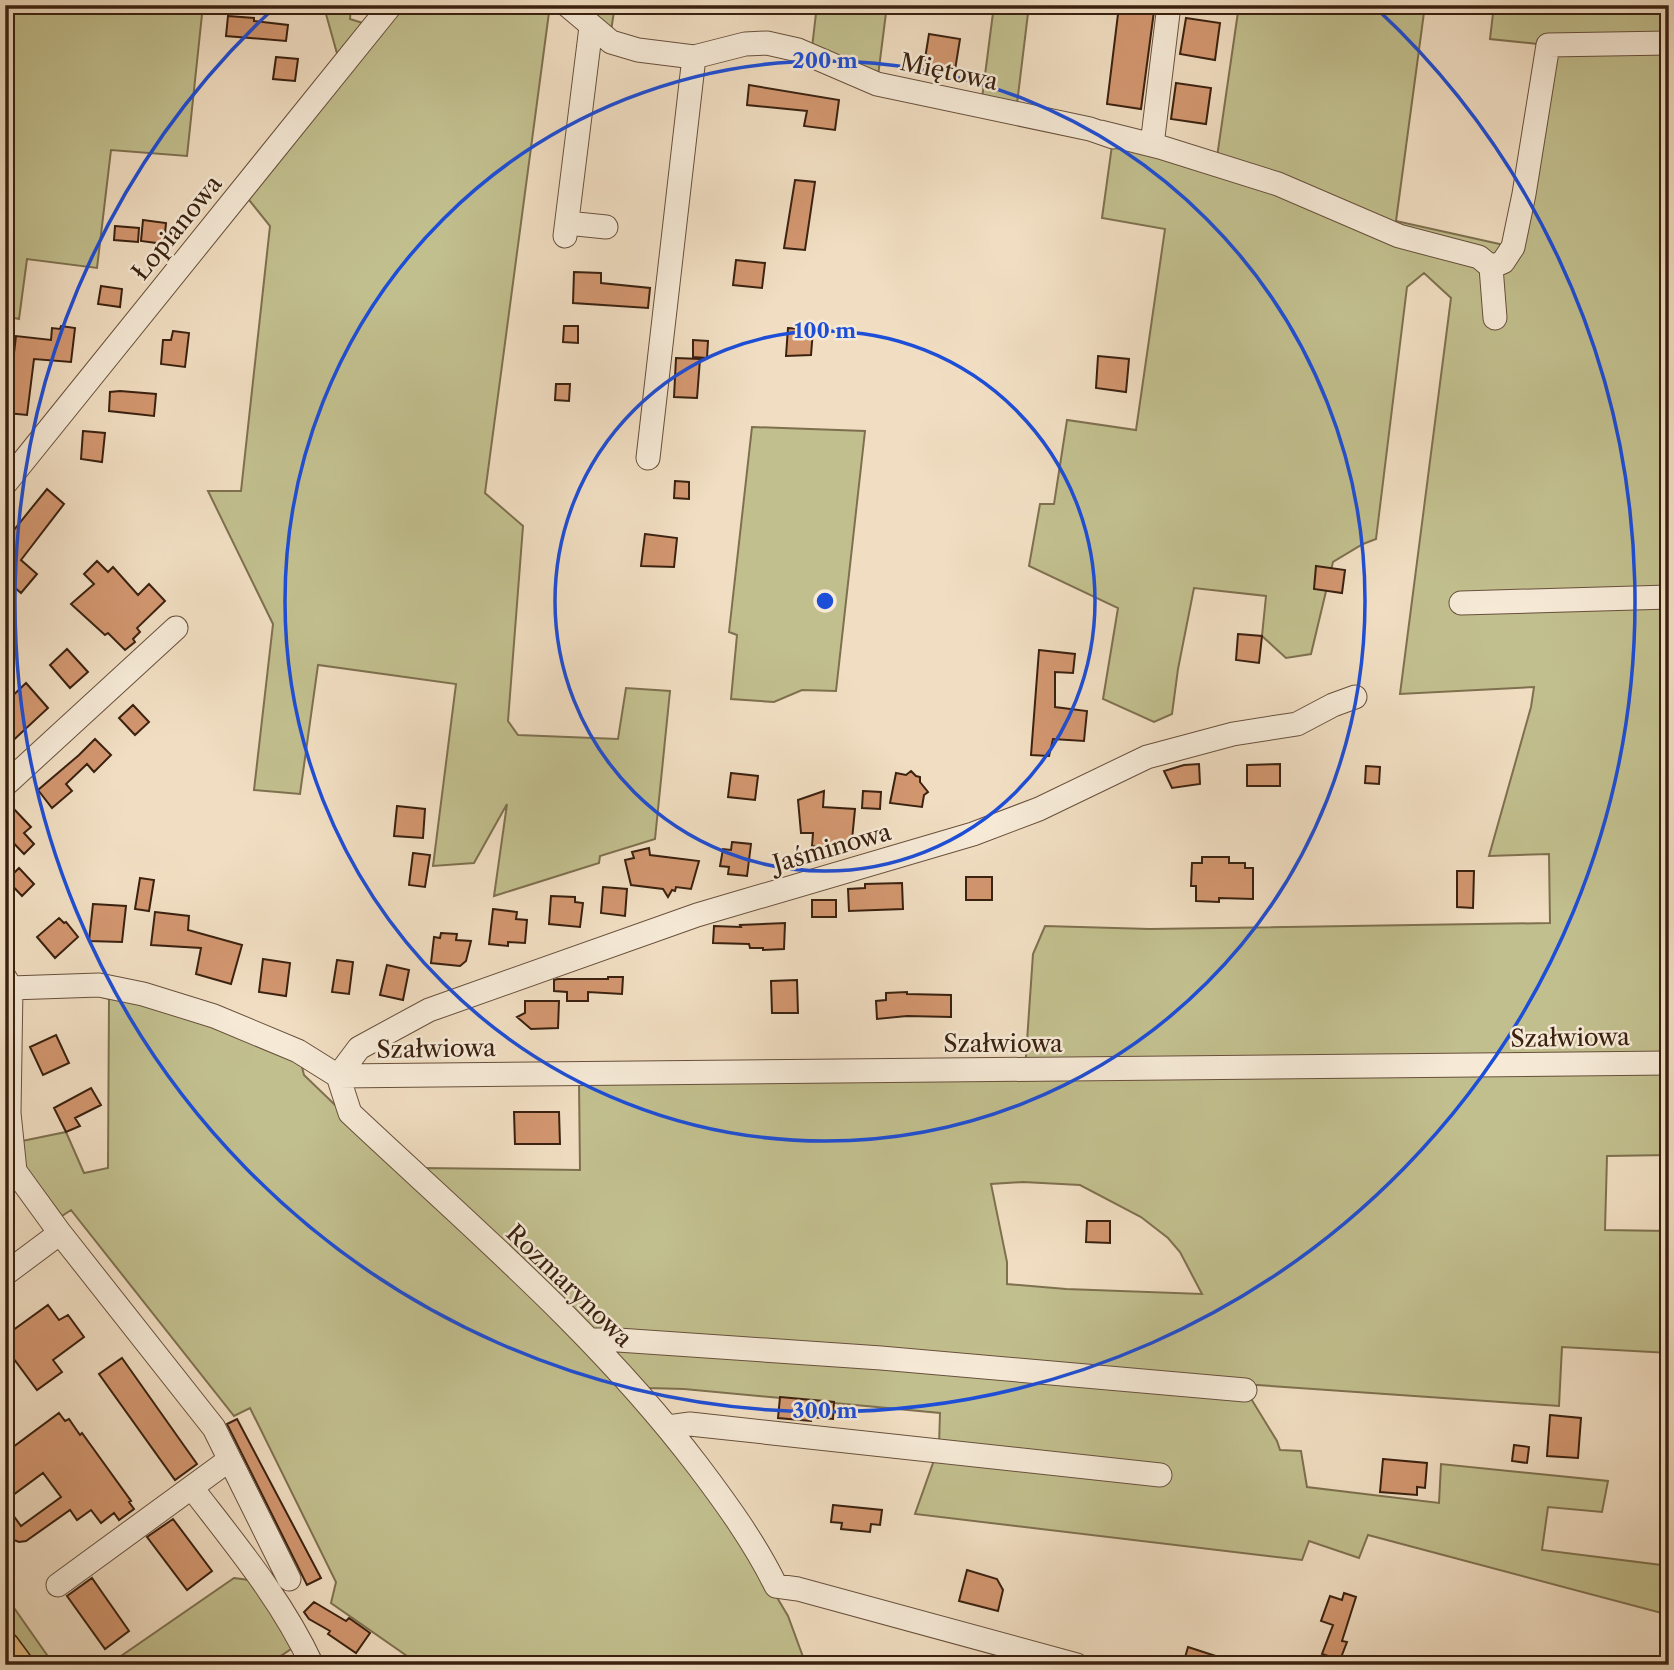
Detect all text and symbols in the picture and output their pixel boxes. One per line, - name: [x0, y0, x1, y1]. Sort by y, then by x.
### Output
- street label: Miętowa: [898, 47, 1001, 96]
- text: 200 m: [792, 48, 858, 73]
- street label: Łopianowa: [126, 169, 228, 286]
- text: 100 m: [794, 318, 856, 343]
- centre of rings: [813, 589, 837, 613]
- street label: Jaśminowa: [765, 817, 895, 879]
- street label: Szałwiowa: [1510, 1022, 1630, 1053]
- street label: Szałwiowa: [943, 1029, 1063, 1058]
- street label: Szałwiowa: [376, 1033, 496, 1064]
- street label: Rozmarynowa: [500, 1218, 639, 1353]
- text: 300 m: [793, 1398, 857, 1423]

